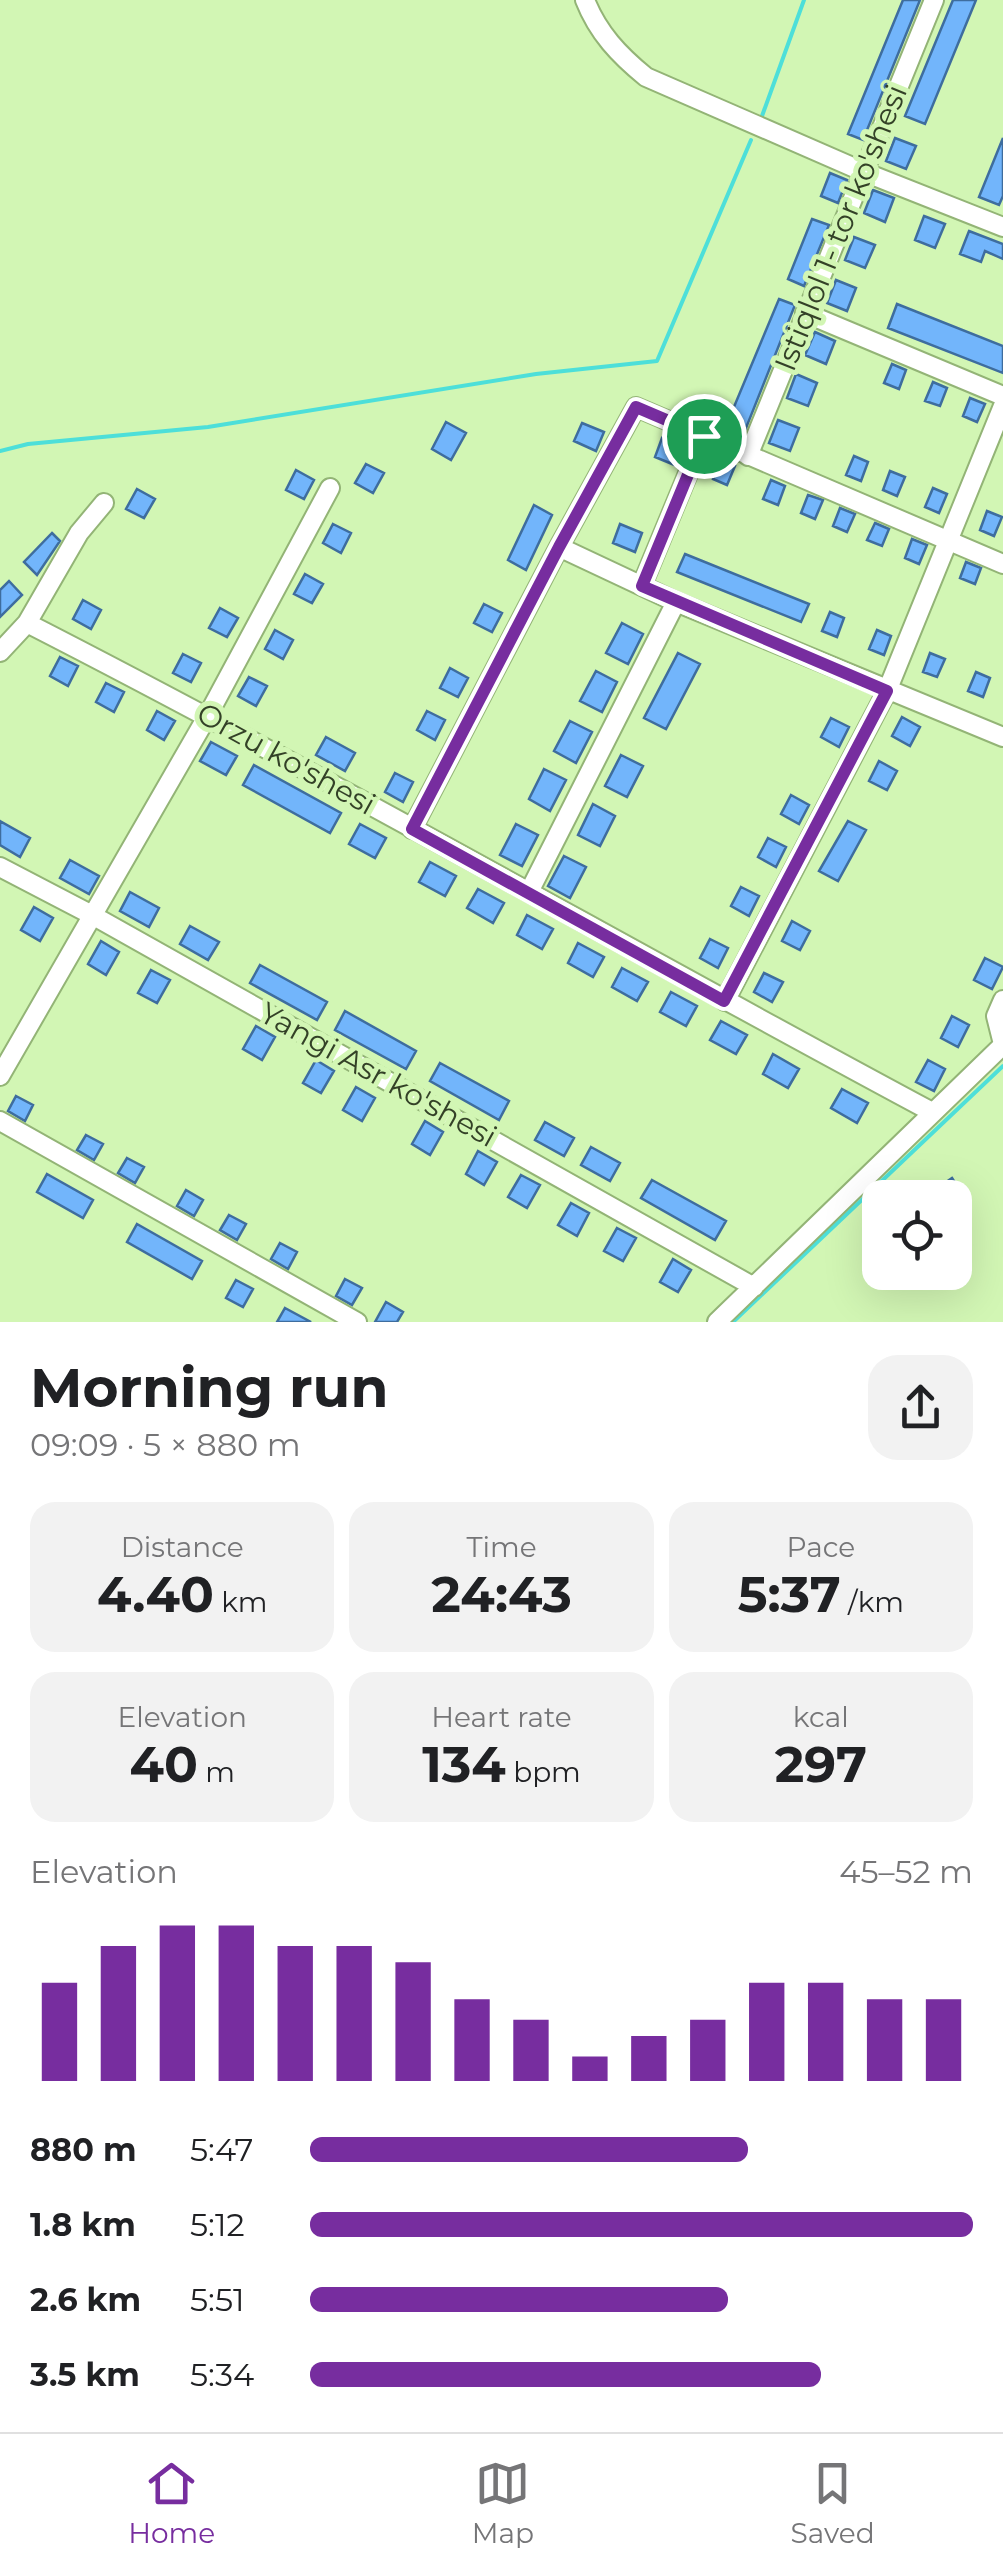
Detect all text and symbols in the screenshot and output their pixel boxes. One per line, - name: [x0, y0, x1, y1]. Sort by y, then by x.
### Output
- street label: Istiqlol 1- tor ko'shesi: [766, 79, 915, 376]
- pin: [662, 394, 747, 479]
- icon: arrive: [677, 409, 732, 464]
- street label: Orzu ko'shesi: [191, 694, 382, 823]
- street label: Yangi Asr ko'shesi: [253, 994, 503, 1155]
- map controls: [862, 1180, 972, 1290]
- button: locate: [862, 1180, 972, 1290]
- text: Morning run: [30, 1354, 388, 1421]
- button: share: [868, 1355, 973, 1460]
- text: 09:09 · 5 × 880 m: [30, 1425, 301, 1464]
- text: Distance: [121, 1530, 244, 1564]
- text: Time: [466, 1530, 537, 1564]
- text: Pace: [787, 1530, 855, 1564]
- text: 4.40: [97, 1564, 214, 1625]
- text: 24:43: [431, 1564, 572, 1625]
- text: 5:37: [738, 1564, 841, 1625]
- text: km: [214, 1585, 267, 1619]
- text: /km: [841, 1585, 904, 1619]
- text: Elevation: [117, 1700, 247, 1734]
- text: Heart rate: [431, 1700, 572, 1734]
- text: kcal: [793, 1700, 849, 1734]
- text: 40: [129, 1734, 198, 1795]
- text: 134: [422, 1734, 506, 1795]
- text: 297: [775, 1734, 867, 1795]
- text: m: [198, 1755, 235, 1789]
- text: bpm: [506, 1755, 581, 1789]
- text: Elevation: [30, 1852, 178, 1891]
- text: 45–52 m: [839, 1852, 973, 1891]
- text: 880 m: [30, 2130, 137, 2169]
- text: 5:47: [190, 2130, 253, 2169]
- text: 1.8 km: [30, 2205, 136, 2244]
- text: 5:12: [190, 2205, 245, 2244]
- text: 2.6 km: [30, 2280, 141, 2319]
- text: 5:51: [190, 2280, 245, 2319]
- text: 3.5 km: [30, 2355, 140, 2394]
- text: 5:34: [190, 2355, 254, 2394]
- tab: Home: [128, 2456, 215, 2550]
- tab: Map: [472, 2456, 534, 2550]
- tab: Saved: [791, 2456, 875, 2550]

